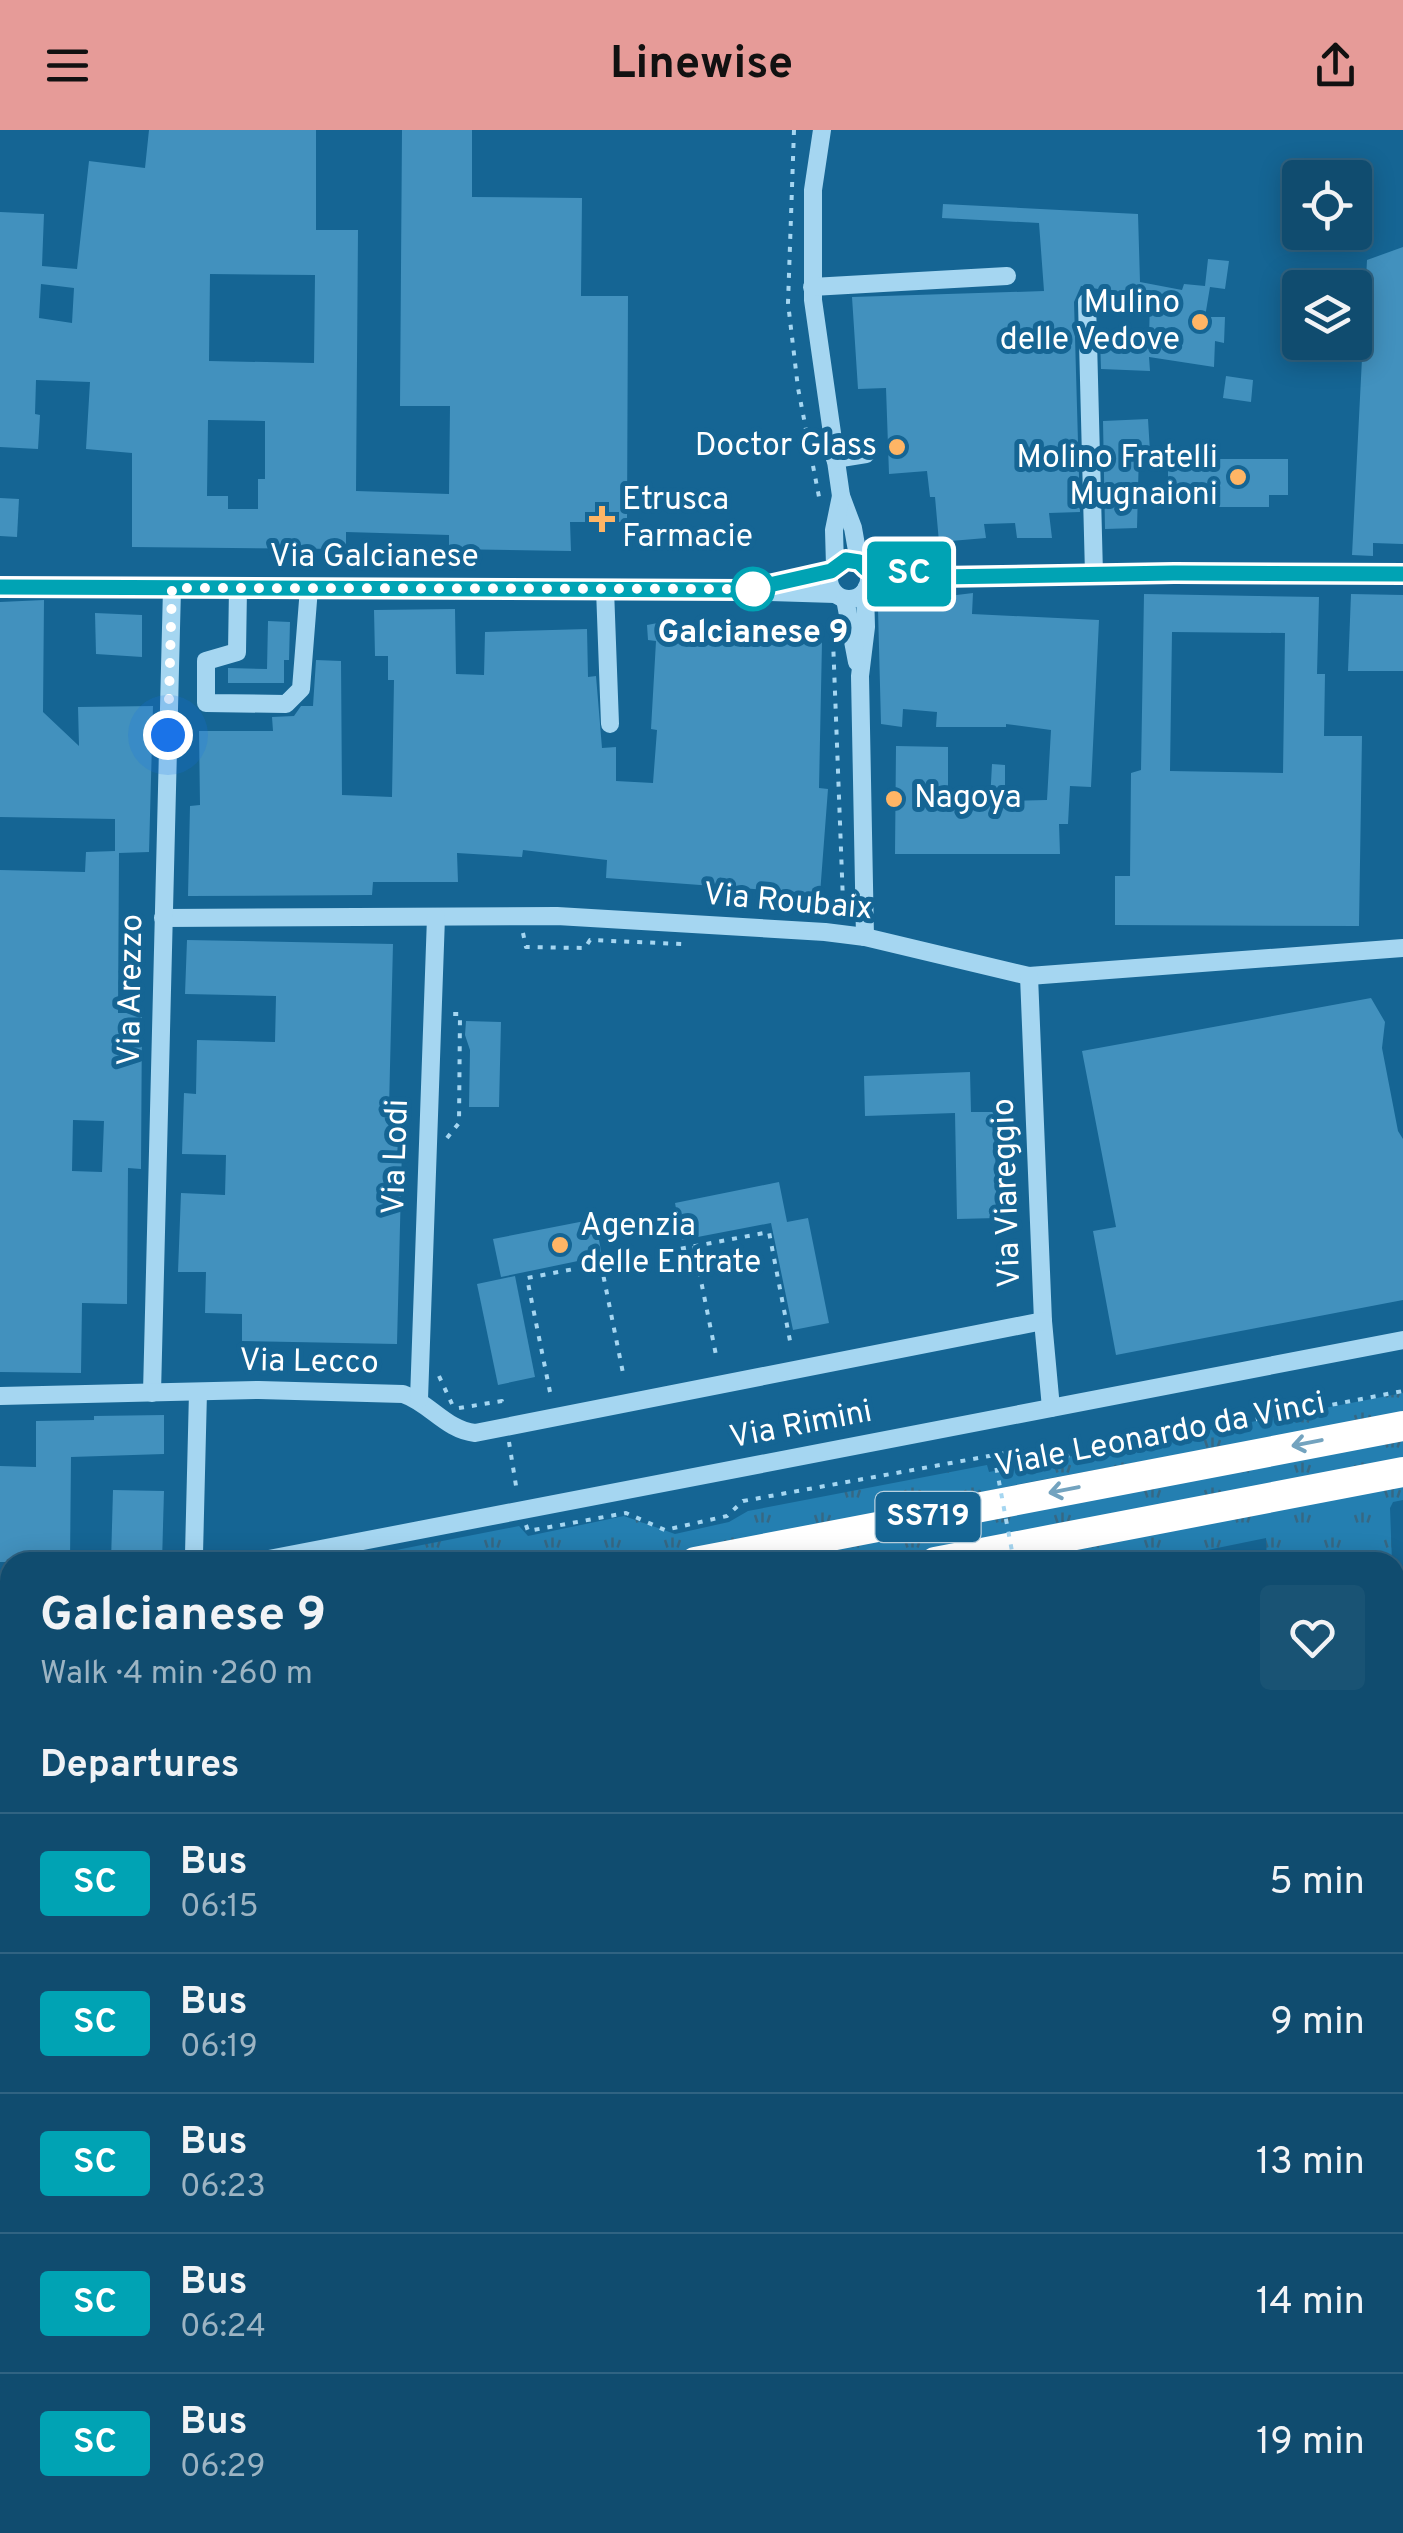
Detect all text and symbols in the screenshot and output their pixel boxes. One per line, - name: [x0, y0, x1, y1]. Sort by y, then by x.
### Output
- text: Linewise: [610, 37, 793, 94]
- icon: menu: [40, 38, 95, 93]
- icon: share: [1308, 38, 1363, 93]
- map controls: [1282, 160, 1372, 360]
- button: locate: [1282, 160, 1372, 250]
- button: layers: [1282, 270, 1372, 360]
- place label: Mulino delle Vedove: [1000, 284, 1180, 361]
- marker: Mulino delle Vedove: [1189, 311, 1211, 333]
- place label: Doctor Glass: [695, 427, 877, 467]
- marker: Doctor Glass: [886, 436, 908, 458]
- place label: Molino Fratelli Mugnaioni: [1016, 439, 1218, 516]
- marker: Molino Fratelli Mugnaioni: [1227, 466, 1249, 488]
- place label: Etrusca Farmacie: [622, 481, 753, 558]
- marker: Etrusca Farmacie: [591, 508, 613, 530]
- street label: Via Galcianese: [269, 538, 479, 578]
- line badge: SC: [864, 542, 954, 606]
- text: SC: [887, 552, 931, 596]
- marker: Galcianese 9: [732, 568, 774, 610]
- place label: Galcianese 9: [658, 614, 848, 654]
- your location: [143, 710, 193, 760]
- place label: Nagoya: [914, 779, 1022, 819]
- marker: Nagoya: [883, 788, 905, 810]
- street label: Via Roubaix: [702, 876, 874, 930]
- street label: Via Arezzo: [111, 914, 153, 1066]
- street label: Via Lodi: [375, 1098, 419, 1216]
- street label: Via Viareggio: [985, 1098, 1031, 1288]
- place label: Agenzia delle Entrate: [580, 1207, 761, 1284]
- marker: Agenzia delle Entrate: [549, 1234, 571, 1256]
- street label: Via Lecco: [239, 1342, 379, 1384]
- street label: Viale Leonardo da Vinci: [992, 1384, 1328, 1488]
- street label: Via Rimini: [726, 1393, 876, 1459]
- one-way arrow: [1291, 1434, 1324, 1453]
- one-way arrow: [1049, 1481, 1081, 1500]
- road number: SS719: [876, 1492, 980, 1542]
- button: heart: [1260, 1585, 1365, 1690]
- text: Galcianese 9: [40, 1587, 326, 1647]
- text: Walk · 4 min · 260 m: [40, 1655, 313, 1695]
- text: Departures: [40, 1742, 240, 1791]
- text: Bus: [180, 1839, 247, 1888]
- text: 5 min: [1269, 1859, 1365, 1908]
- text: SC: [73, 1861, 117, 1905]
- text: 06:15: [180, 1888, 259, 1928]
- text: Bus: [180, 1979, 247, 2028]
- text: 9 min: [1270, 1999, 1365, 2048]
- text: SC: [73, 2001, 117, 2045]
- text: 06:19: [180, 2028, 258, 2068]
- text: Bus: [180, 2119, 247, 2168]
- text: 13 min: [1256, 2139, 1365, 2188]
- text: SC: [73, 2141, 117, 2185]
- text: 06:23: [180, 2168, 266, 2208]
- text: Bus: [180, 2259, 247, 2308]
- text: 14 min: [1256, 2279, 1365, 2328]
- text: SC: [73, 2281, 117, 2325]
- text: 06:24: [180, 2308, 266, 2348]
- text: Bus: [180, 2399, 247, 2448]
- text: 19 min: [1256, 2419, 1365, 2468]
- text: SC: [73, 2421, 117, 2465]
- text: 06:29: [180, 2448, 266, 2488]

